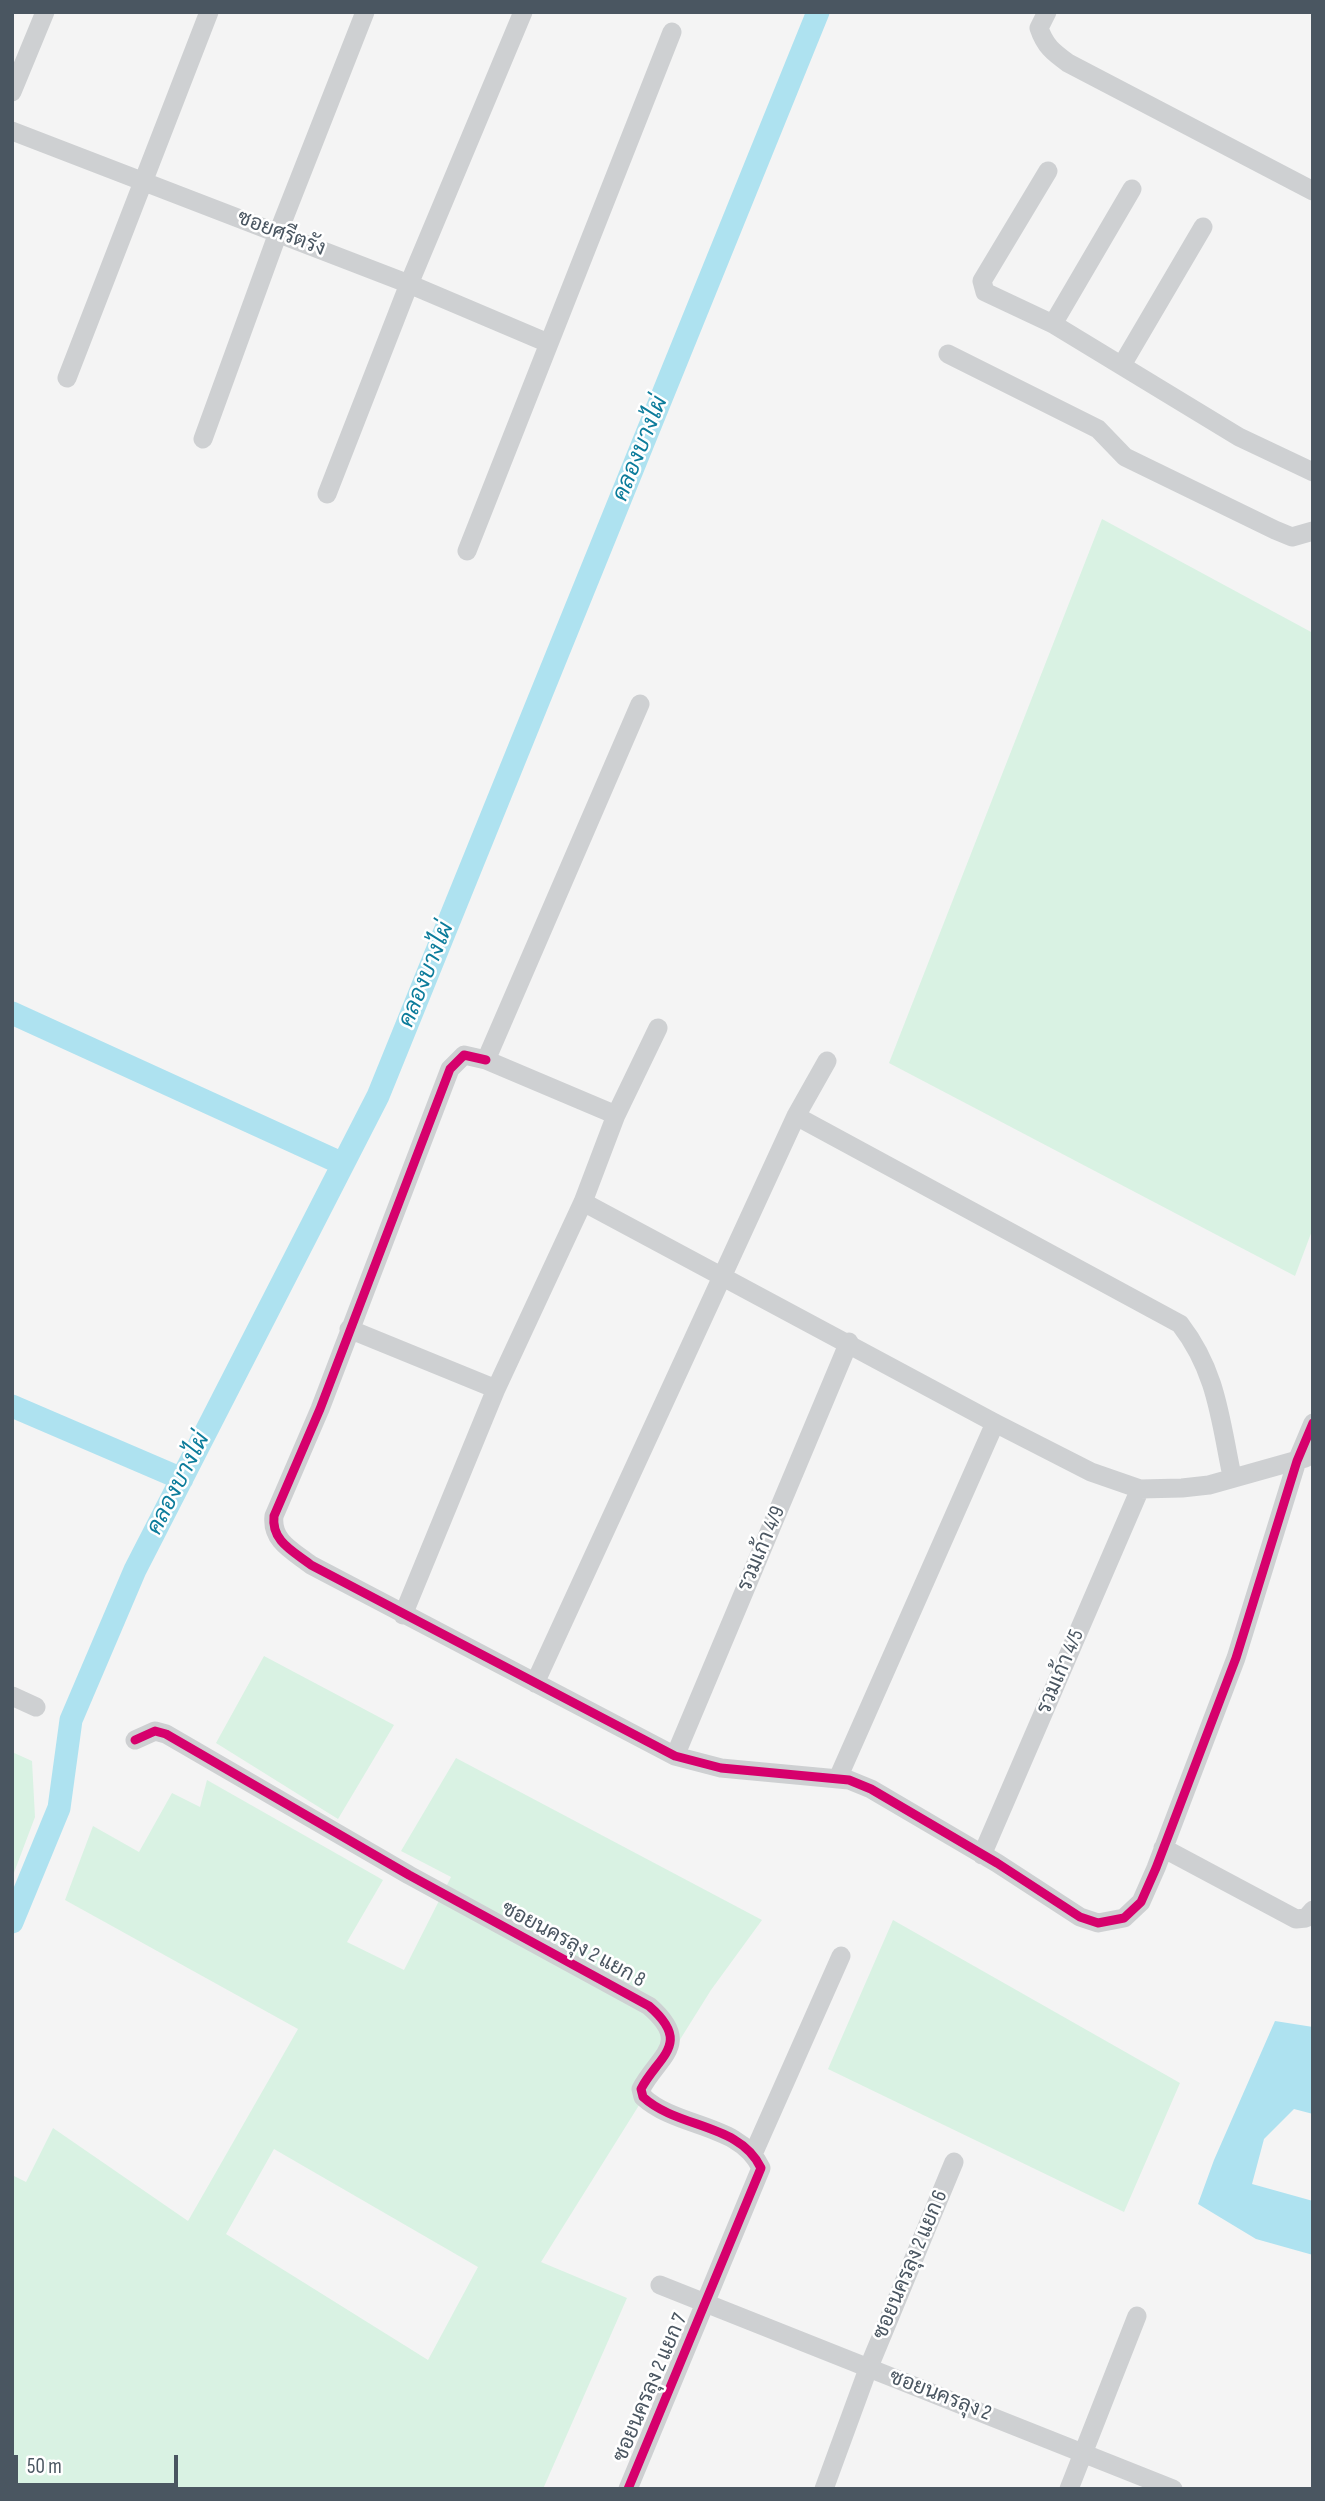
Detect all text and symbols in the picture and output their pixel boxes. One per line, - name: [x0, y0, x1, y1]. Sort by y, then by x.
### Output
- street label: ซอยศรีตรัง: [233, 206, 329, 262]
- water label: คลองบางไผ่: [607, 392, 675, 506]
- water label: คลองบางไผ่: [393, 918, 461, 1032]
- water label: คลองบางไผ่: [142, 1428, 216, 1540]
- street label: รวมเก้า 4/9: [733, 1503, 791, 1595]
- street label: รวมเก้า 4/5: [1032, 1626, 1090, 1718]
- street label: ซอยนครลุง 2 แยก 8: [497, 1896, 649, 1994]
- street label: ซอยนครลุง 2 แยก 6: [868, 2187, 954, 2343]
- street label: ซอยนครลุง 2 แยก 7: [608, 2310, 694, 2466]
- street label: ซอยนครลุง 2: [885, 2365, 995, 2427]
- scale bar: [18, 2442, 182, 2486]
- text: 50 m: [27, 2454, 62, 2479]

